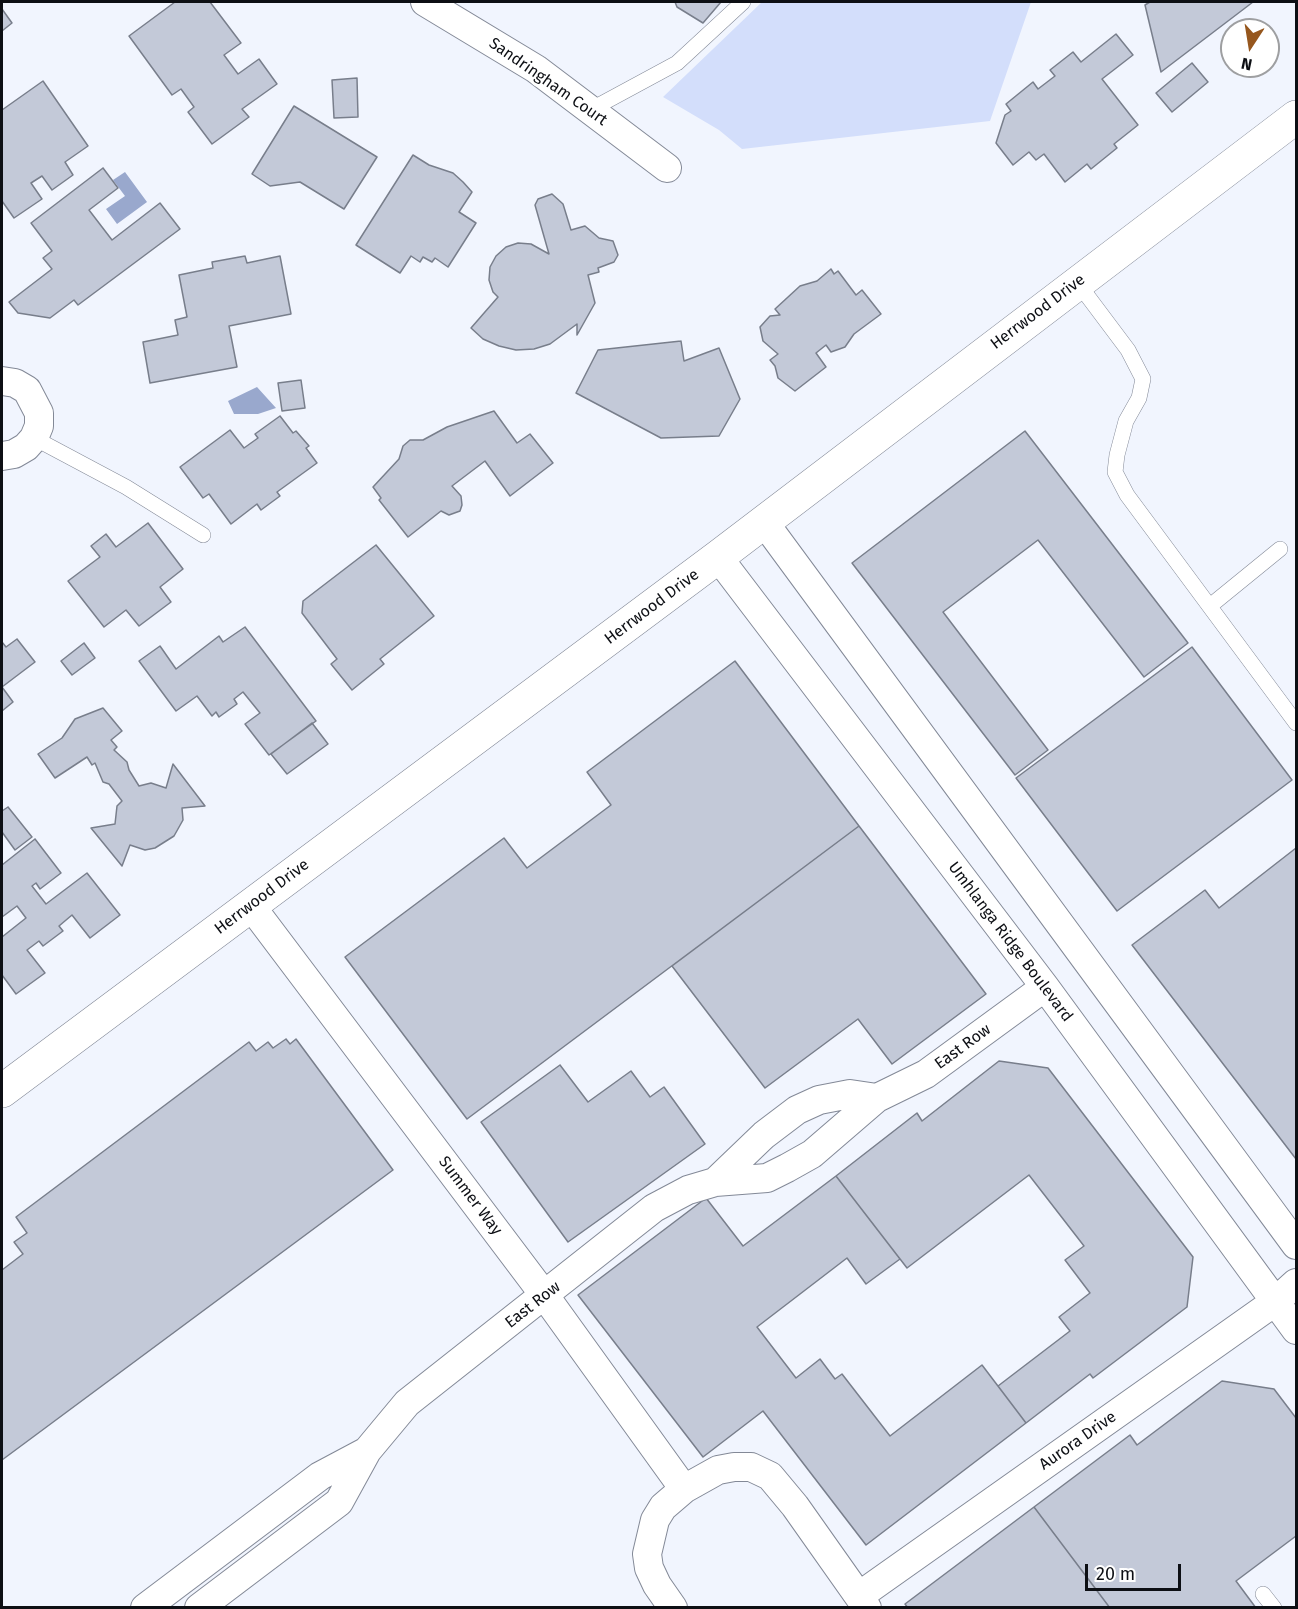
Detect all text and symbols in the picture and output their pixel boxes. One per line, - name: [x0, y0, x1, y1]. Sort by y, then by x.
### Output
- north arrow: [1220, 18, 1280, 78]
- street label: Sandringham Court: [485, 34, 611, 130]
- text: N: [1239, 54, 1254, 75]
- street label: Herrwood Drive: [987, 270, 1089, 354]
- street label: Herrwood Drive: [601, 565, 703, 649]
- street label: Herrwood Drive: [211, 855, 313, 939]
- street label: Umhlanga Ridge Boulevard: [944, 858, 1076, 1026]
- street label: East Row: [931, 1020, 995, 1074]
- street label: Summer Way: [434, 1153, 506, 1239]
- street label: East Row: [502, 1278, 564, 1332]
- street label: Aurora Drive: [1036, 1407, 1120, 1475]
- scale bar: [1088, 1552, 1184, 1590]
- text: 20 m: [1096, 1563, 1135, 1585]

